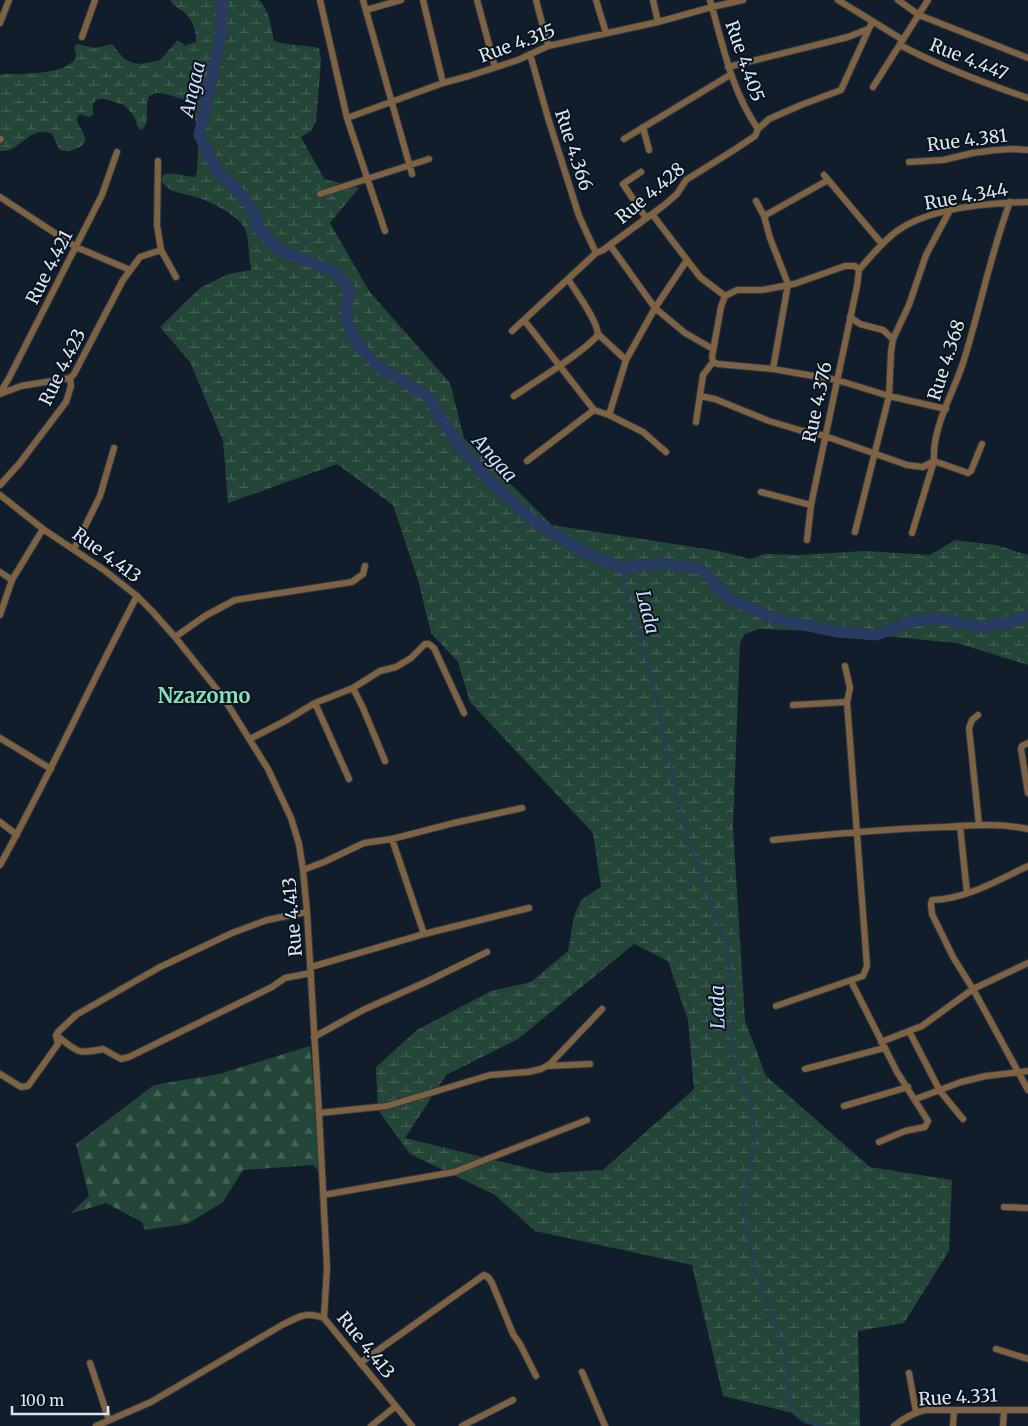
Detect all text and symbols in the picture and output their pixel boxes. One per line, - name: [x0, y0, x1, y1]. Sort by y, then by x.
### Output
- street label: Rue 4.405: [720, 17, 770, 105]
- street label: Rue 4.315: [476, 19, 558, 67]
- street label: Rue 4.447: [926, 33, 1012, 85]
- water label: Angaa: [174, 59, 210, 121]
- street label: Rue 4.366: [550, 107, 598, 194]
- street label: Rue 4.381: [926, 124, 1008, 156]
- street label: Rue 4.428: [611, 157, 689, 229]
- street label: Rue 4.344: [922, 177, 1010, 215]
- street label: Rue 4.421: [21, 226, 77, 308]
- street label: Rue 4.368: [922, 317, 970, 403]
- street label: Rue 4.423: [34, 325, 90, 409]
- street label: Rue 4.376: [797, 359, 837, 444]
- water label: Angaa: [466, 428, 523, 487]
- street label: Rue 4.413: [68, 522, 146, 588]
- water label: Lada: [631, 588, 665, 636]
- district label: Nzazomo: [158, 683, 251, 708]
- street label: Rue 4.413: [277, 876, 307, 958]
- water label: Lada: [705, 985, 729, 1029]
- street label: Rue 4.413: [332, 1307, 400, 1383]
- street label: Rue 4.331: [918, 1383, 998, 1411]
- scale bar: [12, 1384, 109, 1416]
- text: 100 m: [20, 1391, 64, 1410]

